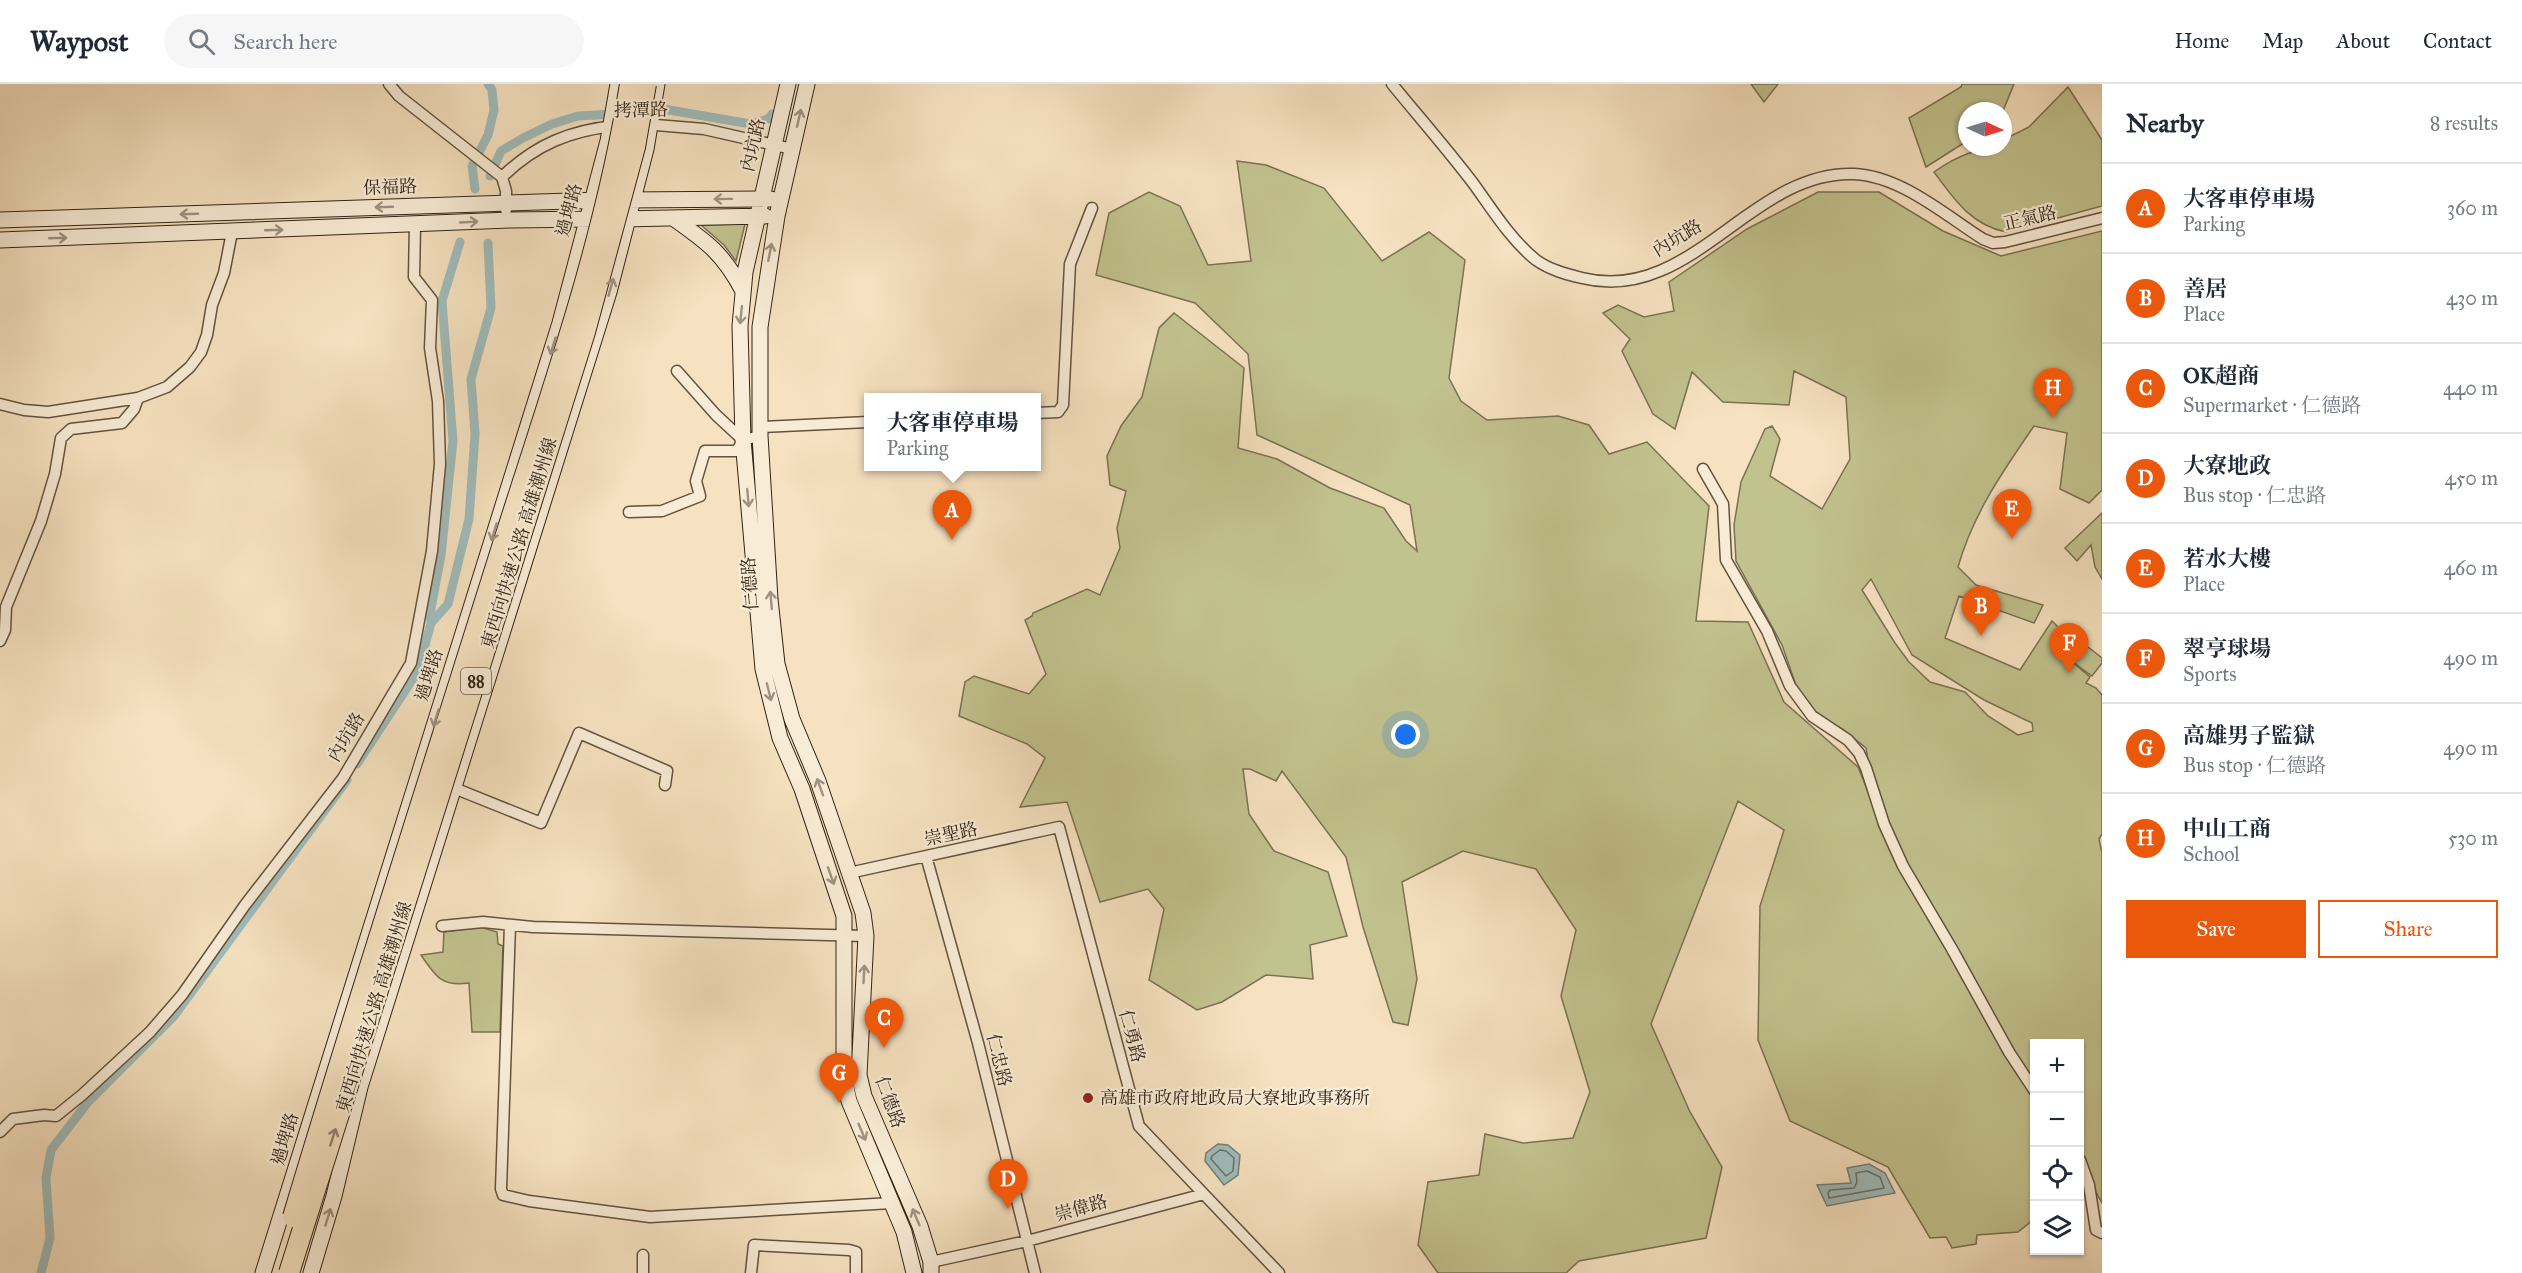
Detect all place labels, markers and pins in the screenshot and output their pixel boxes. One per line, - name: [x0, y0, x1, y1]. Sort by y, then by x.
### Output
- pin: H: [2034, 368, 2072, 418]
- pin: A: [932, 490, 972, 540]
- pin: E: [1992, 490, 2032, 539]
- pin: B: [1962, 586, 2000, 636]
- pin: F: [2050, 624, 2088, 673]
- pin: C: [864, 998, 904, 1048]
- pin: G: [820, 1054, 858, 1103]
- place label: 高雄市政府地政局大寮地政事務所: [1100, 1087, 1370, 1109]
- marker: 高雄市政府地政局大寮地政事務所: [1081, 1091, 1095, 1105]
- pin: D: [988, 1160, 1028, 1209]

